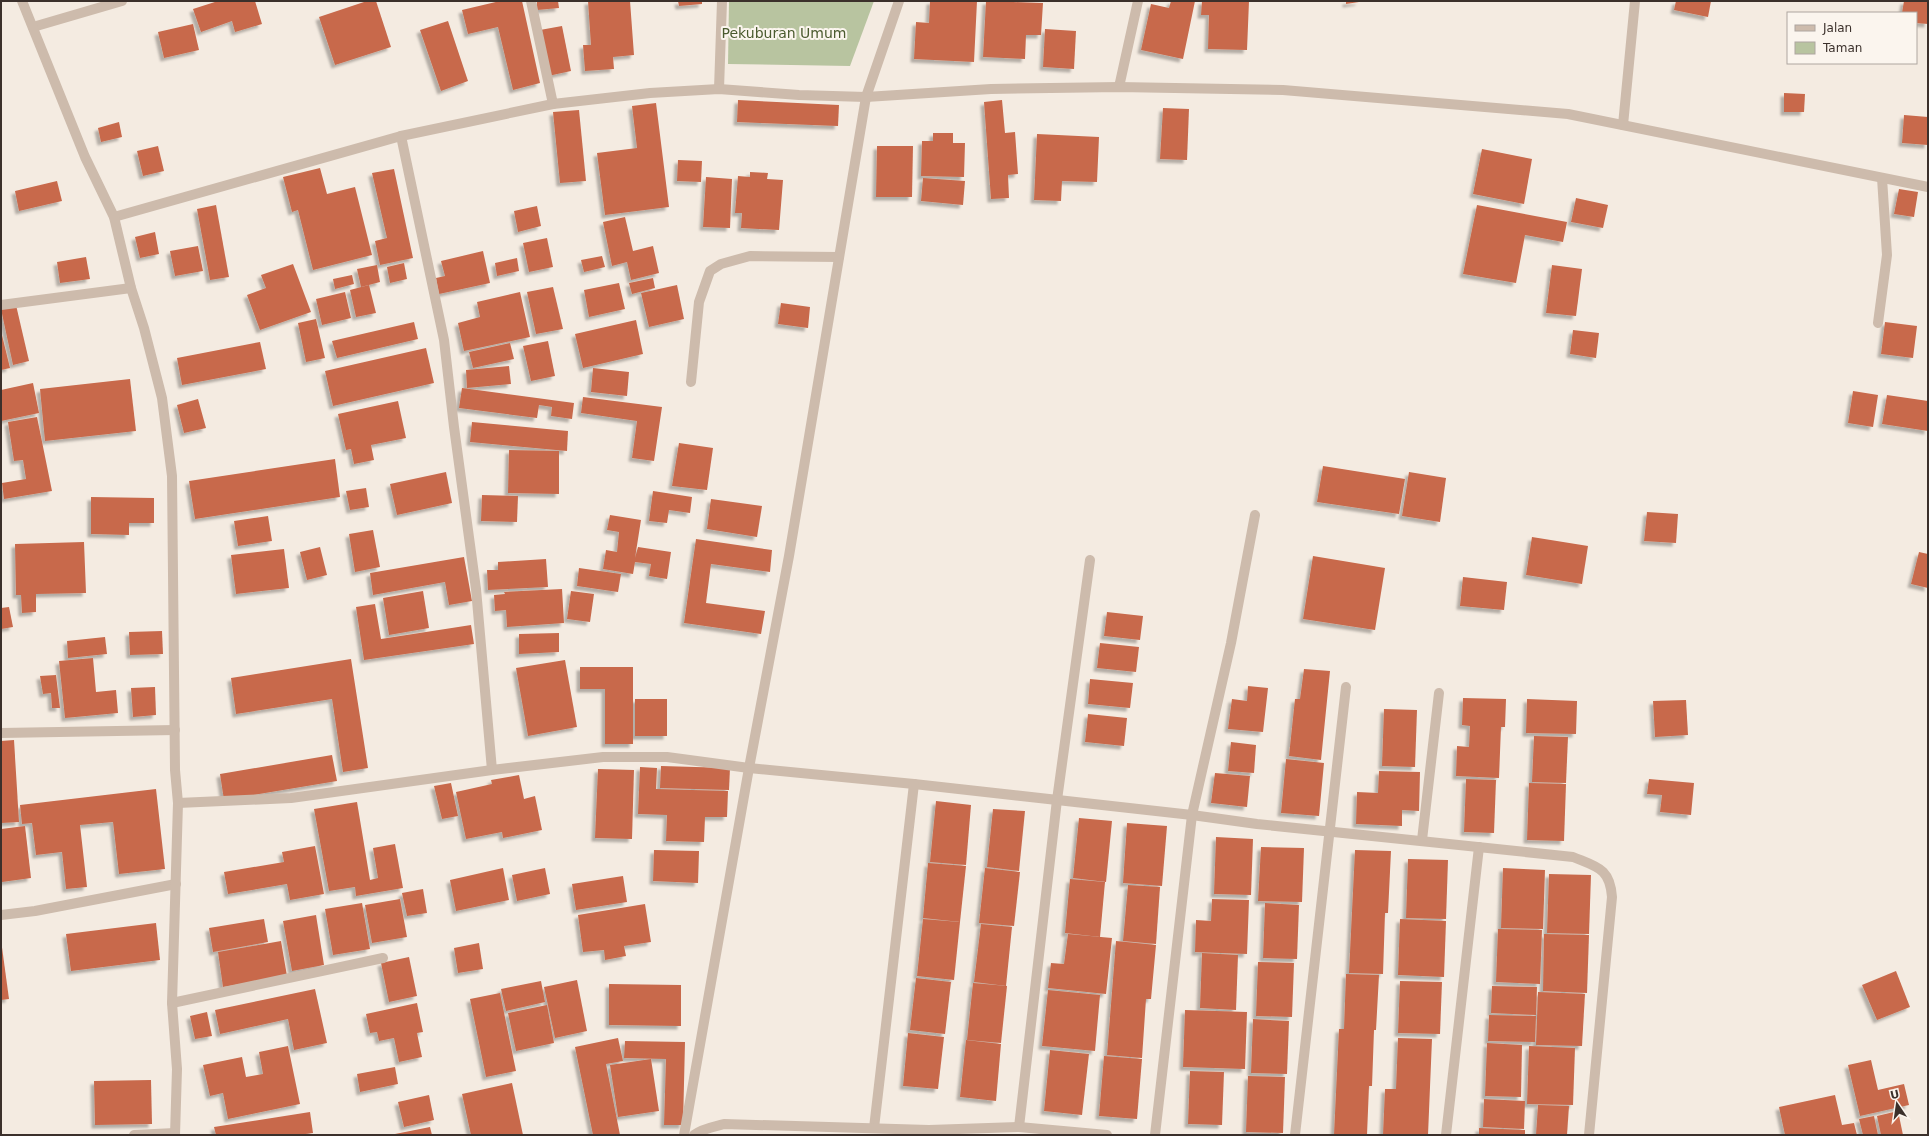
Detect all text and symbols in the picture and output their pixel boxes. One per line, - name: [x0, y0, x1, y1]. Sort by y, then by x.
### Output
- legend: [1787, 12, 1917, 64]
- text: Jalan: [1822, 21, 1852, 35]
- park label: Pekuburan Umum: [722, 25, 846, 41]
- text: Taman: [1822, 41, 1862, 55]
- north arrow: [1877, 1084, 1917, 1124]
- text: U: [1889, 1087, 1901, 1102]

